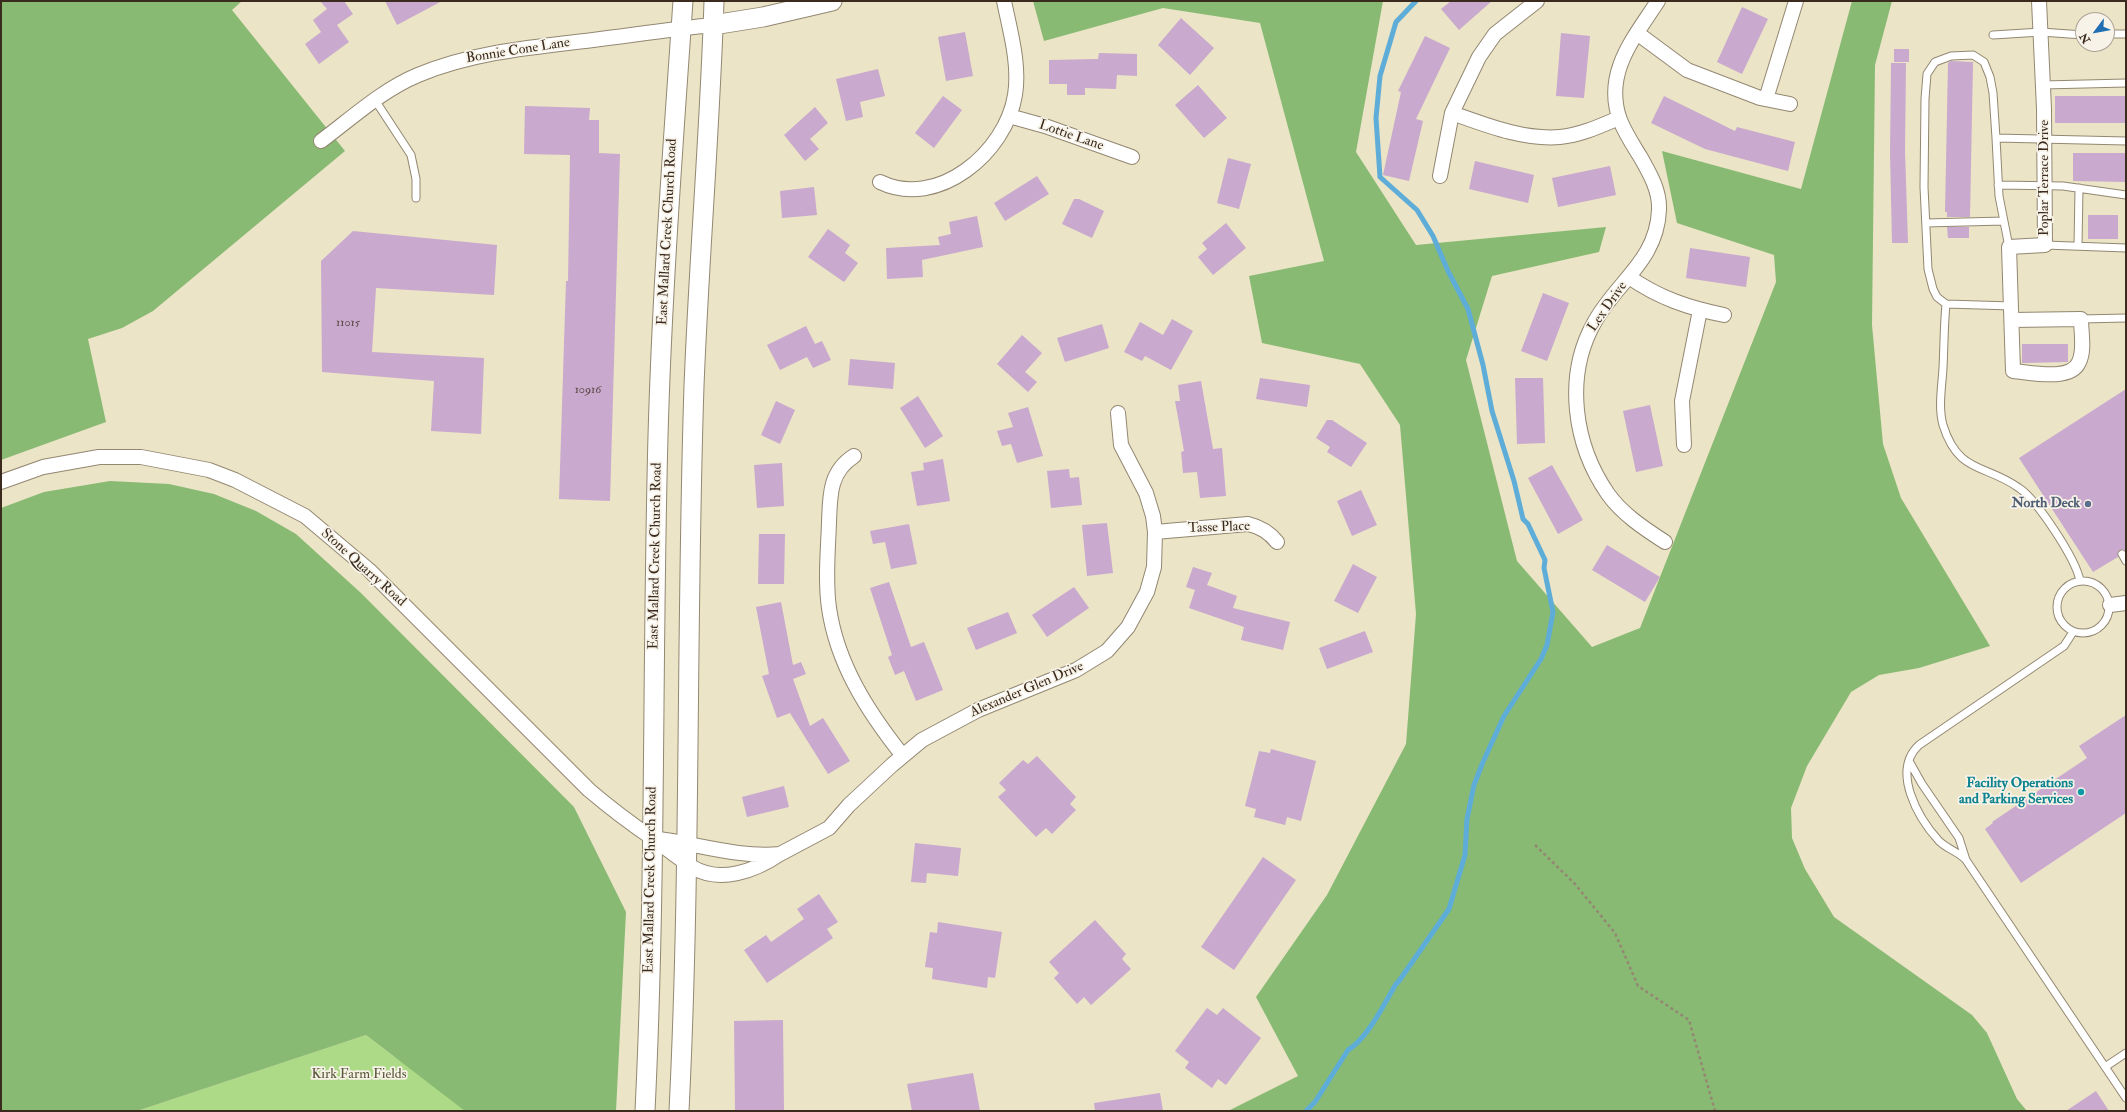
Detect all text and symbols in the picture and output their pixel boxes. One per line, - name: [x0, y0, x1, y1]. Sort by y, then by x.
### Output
- north arrow: [2075, 12, 2115, 52]
- text: N: [2077, 30, 2093, 46]
- street label: Bonnie Cone Lane: [465, 35, 571, 67]
- street label: Lottie Lane: [1036, 117, 1106, 155]
- street label: Poplar Terrace Drive: [2037, 120, 2053, 236]
- street label: East Mallard Creek Church Road: [655, 138, 681, 326]
- street label: Lex Drive: [1585, 279, 1631, 335]
- house number: 11015: [336, 316, 360, 330]
- house number: 10916: [575, 383, 601, 397]
- street label: East Mallard Creek Church Road: [646, 462, 666, 650]
- place label: North Deck: [2011, 496, 2080, 512]
- marker: North Deck: [2083, 499, 2093, 509]
- street label: Tasse Place: [1188, 519, 1250, 537]
- street label: Stone Quarry Road: [317, 525, 409, 611]
- street label: Alexander Glen Drive: [968, 658, 1086, 722]
- place label: Facility Operations and Parking Services: [1959, 776, 2073, 808]
- street label: East Mallard Creek Church Road: [641, 786, 661, 974]
- marker: Facility Operations and Parking Services: [2076, 787, 2086, 797]
- park label: Kirk Farm Fields: [312, 1067, 406, 1083]

